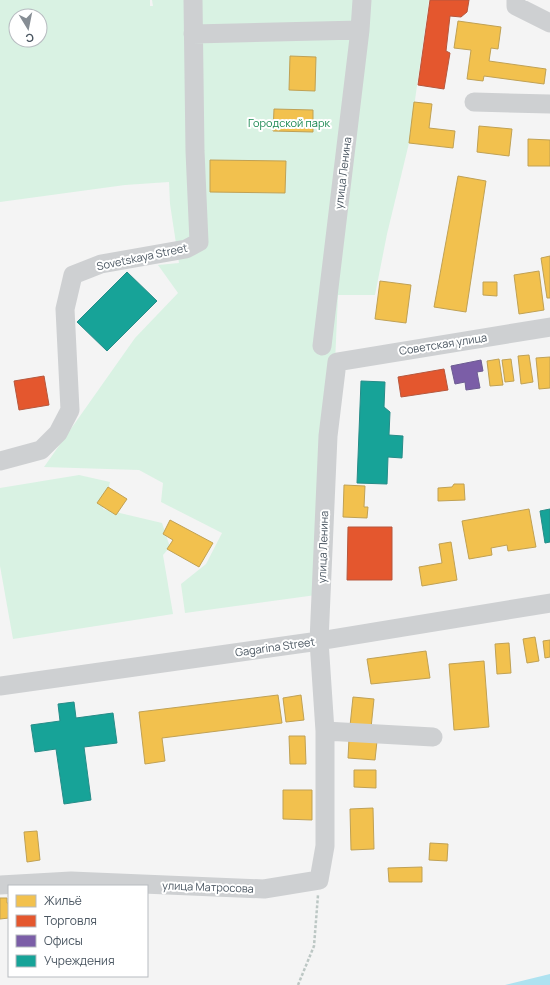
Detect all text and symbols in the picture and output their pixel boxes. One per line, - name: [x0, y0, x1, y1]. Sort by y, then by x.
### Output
- north arrow: [8, 8, 48, 48]
- text: С: [25, 30, 35, 46]
- park label: Городской парк: [248, 115, 330, 130]
- street label: улица Ленина: [331, 136, 354, 210]
- street label: Sovetskaya Street: [95, 240, 189, 273]
- street label: Советская улица: [398, 329, 488, 358]
- street label: улица Ленина: [314, 510, 331, 584]
- street label: Gagarina Street: [234, 633, 316, 660]
- street label: улица Матросова: [162, 877, 254, 896]
- legend: [8, 885, 148, 977]
- text: Жильё: [44, 892, 82, 909]
- text: Торговля: [44, 912, 97, 929]
- text: Офисы: [44, 932, 83, 949]
- text: Учреждения: [44, 952, 115, 969]

